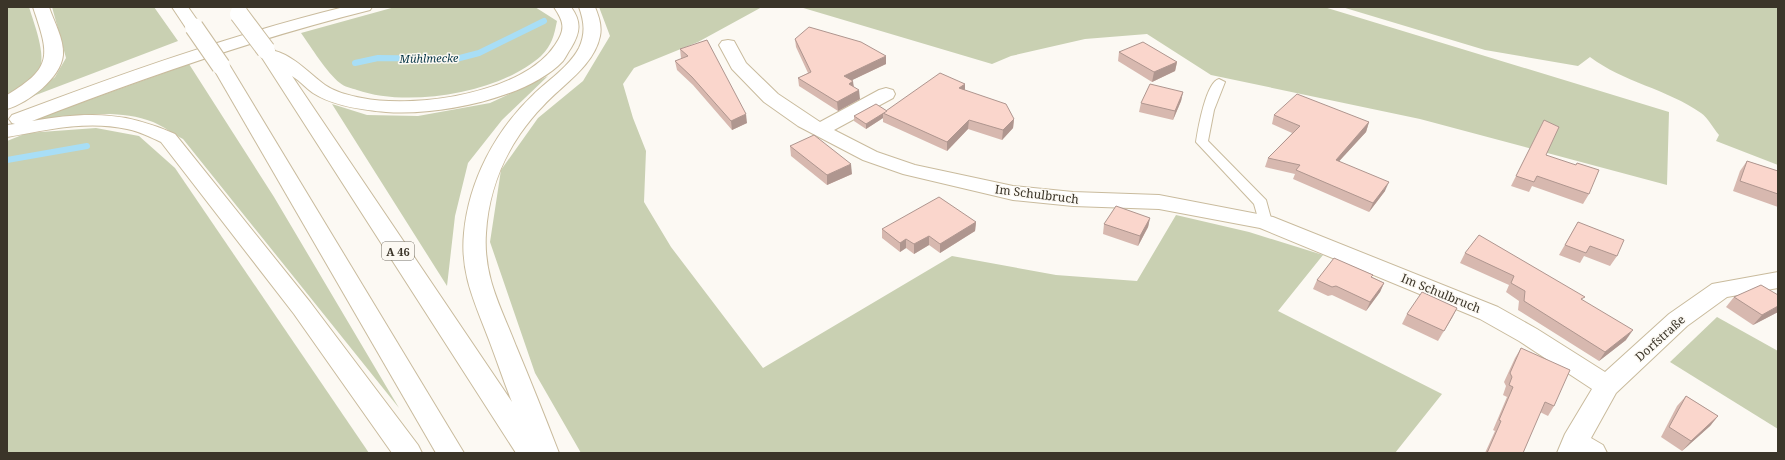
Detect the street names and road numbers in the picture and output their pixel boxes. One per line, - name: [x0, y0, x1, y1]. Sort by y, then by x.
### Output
- street label: Im Schulbruch: [994, 180, 1080, 208]
- road number: A 46: [382, 242, 414, 260]
- street label: Im Schulbruch: [1399, 269, 1484, 317]
- street label: Dorfstraße: [1631, 311, 1689, 365]

